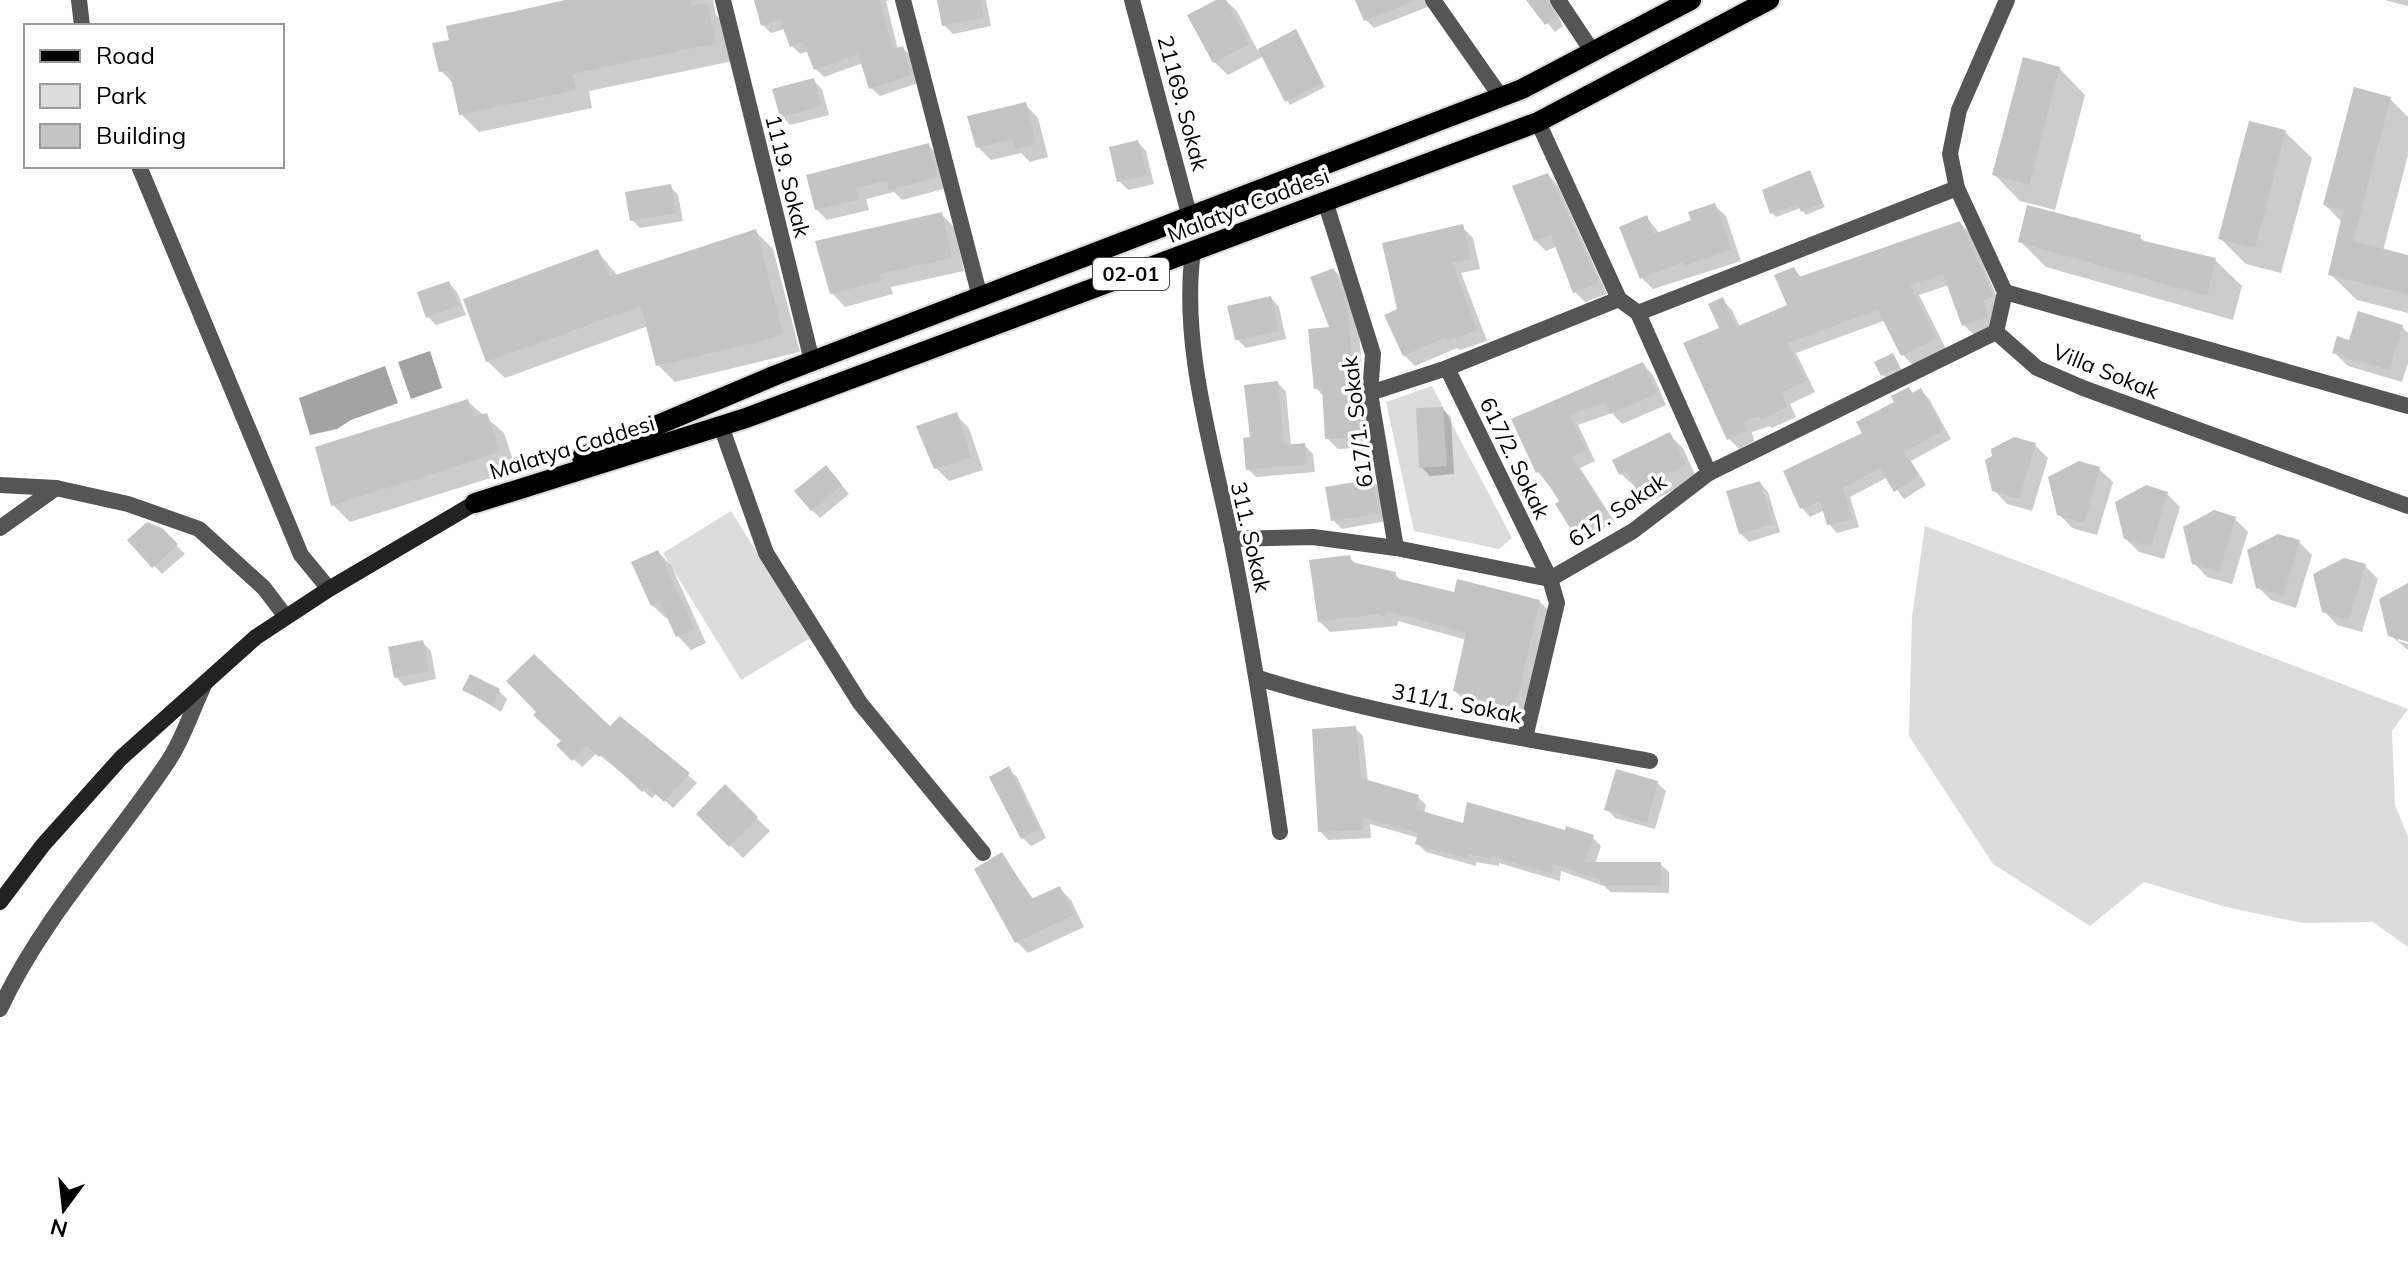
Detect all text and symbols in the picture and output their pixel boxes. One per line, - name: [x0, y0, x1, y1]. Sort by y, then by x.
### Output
- legend: [24, 24, 284, 168]
- street label: 21169. Sokak: [1152, 32, 1215, 174]
- text: Road: [96, 40, 155, 70]
- text: Park: [96, 80, 147, 110]
- street label: 1119. Sokak: [759, 112, 817, 241]
- text: Building: [96, 120, 186, 150]
- street label: Malatya Caddesi: [1163, 161, 1333, 249]
- road number: 02-01: [1093, 258, 1169, 290]
- street label: Villa Sokak: [2049, 337, 2164, 405]
- street label: 617/1. Sokak: [1335, 354, 1379, 489]
- street label: 617/2. Sokak: [1474, 393, 1557, 524]
- street label: Malatya Caddesi: [486, 409, 658, 485]
- street label: 617. Sokak: [1563, 467, 1672, 553]
- street label: 311. Sokak: [1225, 479, 1277, 596]
- street label: 311/1. Sokak: [1390, 677, 1525, 729]
- north arrow: [24, 1169, 104, 1249]
- text: N: [47, 1213, 70, 1244]

